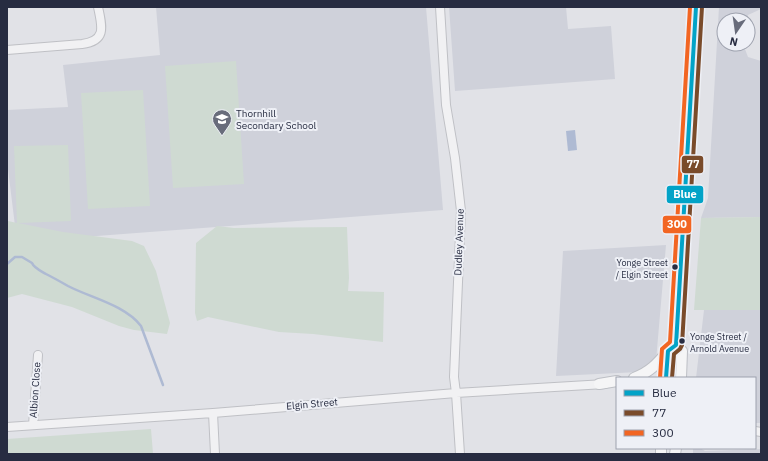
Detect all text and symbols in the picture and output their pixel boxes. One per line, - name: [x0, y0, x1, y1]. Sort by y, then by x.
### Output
- north arrow: [716, 12, 756, 52]
- text: N: [728, 34, 739, 49]
- place label: Thornhill Secondary School: [236, 107, 317, 132]
- school or university icon: Thornhill Secondary School: [211, 108, 233, 136]
- line badge: 77: [681, 155, 704, 174]
- text: 77: [686, 157, 700, 171]
- line badge: Blue: [666, 185, 704, 204]
- text: Blue: [673, 187, 697, 201]
- street label: Dudley Avenue: [451, 208, 467, 276]
- line badge: 300: [662, 215, 692, 234]
- text: 300: [667, 217, 687, 231]
- place label: Yonge Street / Elgin Street: [616, 257, 668, 280]
- marker: Yonge Street / Elgin Street: [670, 262, 680, 272]
- place label: Yonge Street / Arnold Avenue: [690, 331, 749, 354]
- marker: Yonge Street / Arnold Avenue: [677, 336, 687, 346]
- street label: Albion Close: [27, 361, 43, 418]
- legend: [616, 377, 756, 449]
- text: Blue: [652, 385, 677, 400]
- street label: Elgin Street: [286, 395, 339, 413]
- text: 77: [652, 405, 666, 420]
- text: 300: [652, 425, 674, 440]

